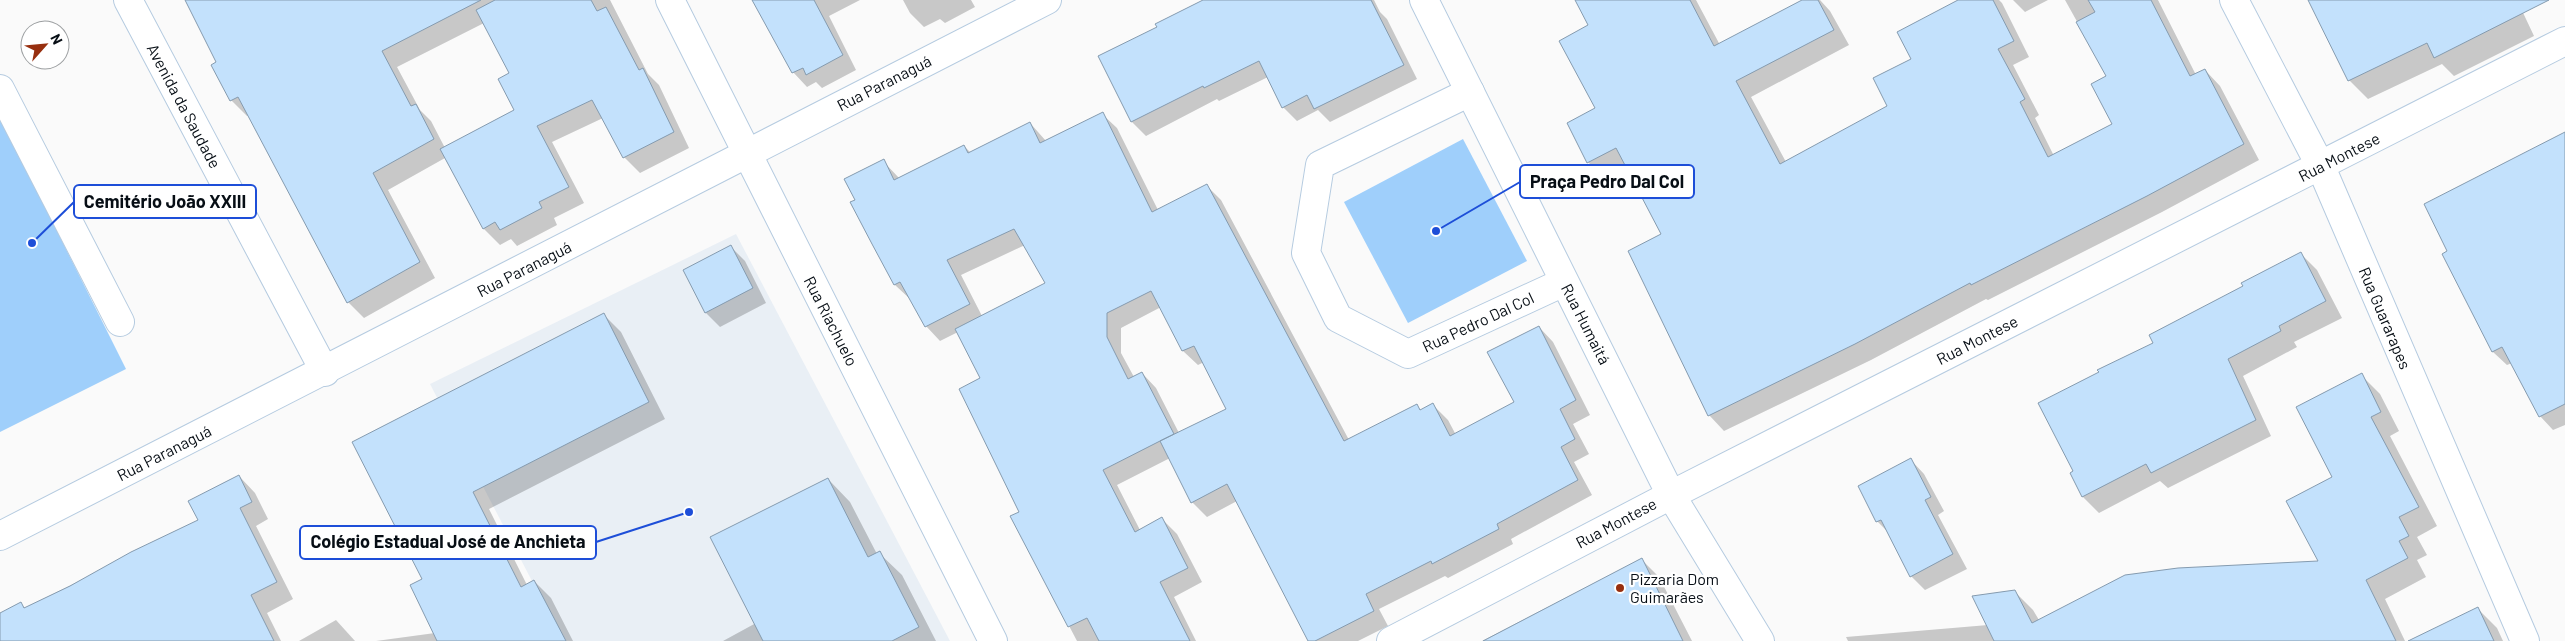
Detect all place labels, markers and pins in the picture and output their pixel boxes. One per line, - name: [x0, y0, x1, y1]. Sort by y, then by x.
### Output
- callout: Praça Pedro Dal Col: [1520, 165, 1694, 198]
- callout: Cemitério João XXIII: [74, 185, 256, 218]
- callout: Colégio Estadual José de Anchieta: [300, 526, 596, 559]
- place label: Pizzaria Dom Guimarães: [1630, 569, 1719, 606]
- marker: Pizzaria Dom Guimarães: [1614, 582, 1626, 594]

